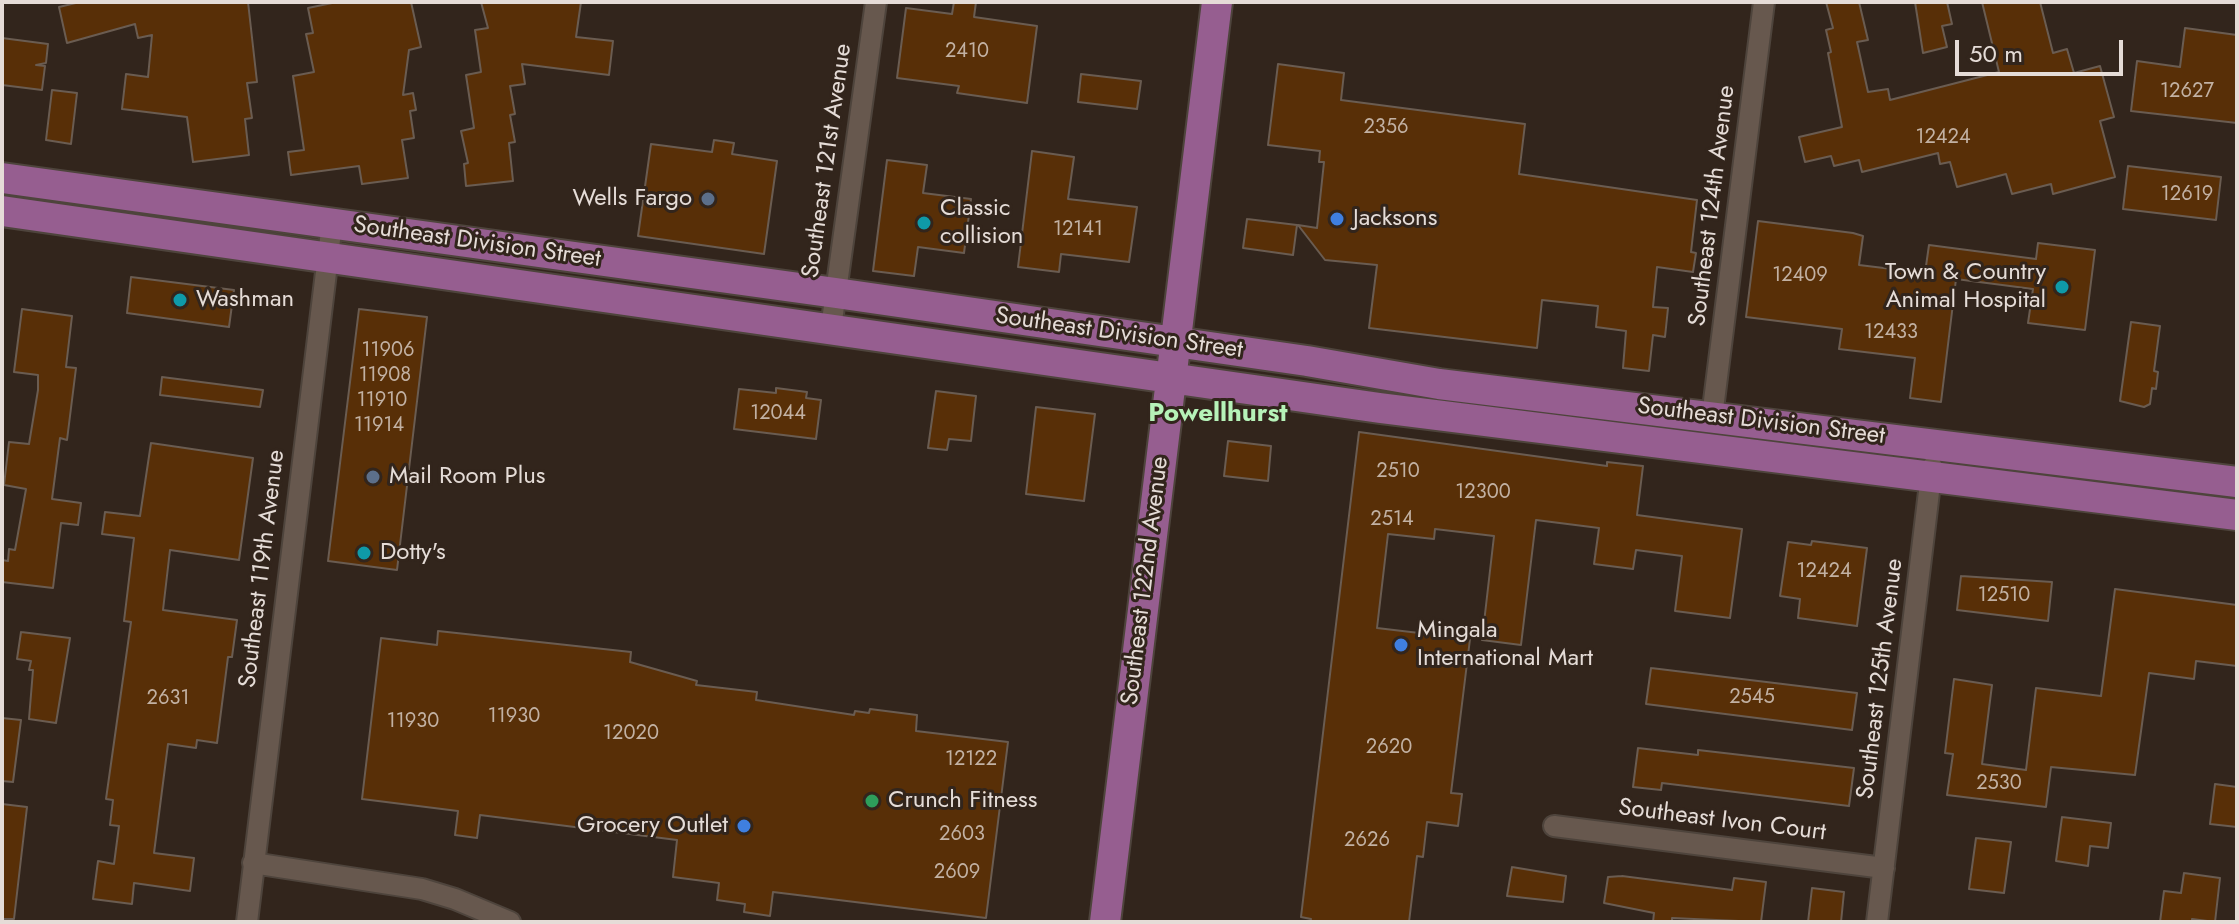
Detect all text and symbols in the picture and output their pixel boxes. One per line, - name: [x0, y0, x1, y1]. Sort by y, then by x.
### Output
- scale bar: [1959, 24, 2127, 74]
- text: 50 m: [1969, 36, 2023, 71]
- house number: 2410: [945, 40, 989, 64]
- street label: Southeast 121st Avenue: [797, 42, 859, 280]
- house number: 12627: [2160, 80, 2214, 104]
- street label: Southeast 124th Avenue: [1684, 84, 1742, 328]
- house number: 2356: [1363, 116, 1409, 140]
- house number: 12424: [1915, 126, 1971, 150]
- house number: 12619: [2161, 183, 2213, 207]
- place label: Wells Fargo: [572, 185, 692, 213]
- marker: Wells Fargo: [699, 190, 717, 208]
- place label: Classic collision: [940, 195, 1023, 251]
- place label: Jacksons: [1353, 205, 1437, 233]
- marker: Jacksons: [1328, 210, 1346, 228]
- street label: Southeast Division Street: [352, 211, 602, 275]
- marker: Classic collision: [915, 214, 933, 232]
- house number: 12141: [1053, 218, 1103, 242]
- place label: Town & Country Animal Hospital: [1885, 259, 2046, 315]
- house number: 12409: [1772, 264, 1828, 288]
- marker: Town & Country Animal Hospital: [2053, 278, 2071, 296]
- place label: Washman: [196, 286, 294, 314]
- marker: Washman: [171, 291, 189, 309]
- street label: Southeast Division Street: [994, 302, 1244, 366]
- house number: 12433: [1864, 321, 1918, 345]
- house number: 11906: [361, 339, 415, 363]
- house number: 11908: [359, 364, 411, 388]
- house number: 11910: [357, 389, 407, 413]
- street label: Southeast Division Street: [1636, 393, 1886, 451]
- district label: Powellhurst: [1148, 399, 1288, 431]
- house number: 12044: [750, 402, 806, 426]
- house number: 11914: [354, 414, 404, 438]
- street label: Southeast 119th Avenue: [234, 448, 292, 690]
- street label: Southeast 122nd Avenue: [1116, 455, 1176, 707]
- house number: 2510: [1376, 460, 1420, 484]
- place label: Mail Room Plus: [389, 463, 545, 491]
- marker: Mail Room Plus: [364, 468, 382, 486]
- house number: 12300: [1455, 481, 1511, 505]
- house number: 2514: [1370, 508, 1414, 532]
- place label: Dotty's: [380, 539, 446, 567]
- marker: Dotty's: [355, 544, 373, 562]
- street label: Southeast 125th Avenue: [1852, 557, 1910, 801]
- house number: 12424: [1796, 560, 1852, 584]
- house number: 12510: [1978, 584, 2030, 608]
- place label: Mingala International Mart: [1417, 617, 1593, 673]
- marker: Mingala International Mart: [1392, 636, 1410, 654]
- house number: 2545: [1729, 686, 1775, 710]
- house number: 2631: [147, 687, 189, 711]
- house number: 11930: [488, 705, 540, 729]
- house number: 11930: [387, 710, 439, 734]
- house number: 12020: [603, 722, 659, 746]
- house number: 2620: [1366, 736, 1412, 760]
- house number: 12122: [945, 748, 997, 772]
- house number: 2530: [1976, 772, 2022, 796]
- place label: Crunch Fitness: [888, 787, 1037, 815]
- marker: Crunch Fitness: [863, 792, 881, 810]
- street label: Southeast Ivon Court: [1617, 794, 1827, 848]
- place label: Grocery Outlet: [577, 812, 728, 840]
- marker: Grocery Outlet: [735, 817, 753, 835]
- house number: 2603: [939, 823, 985, 847]
- house number: 2626: [1344, 829, 1390, 853]
- house number: 2609: [934, 861, 980, 885]

